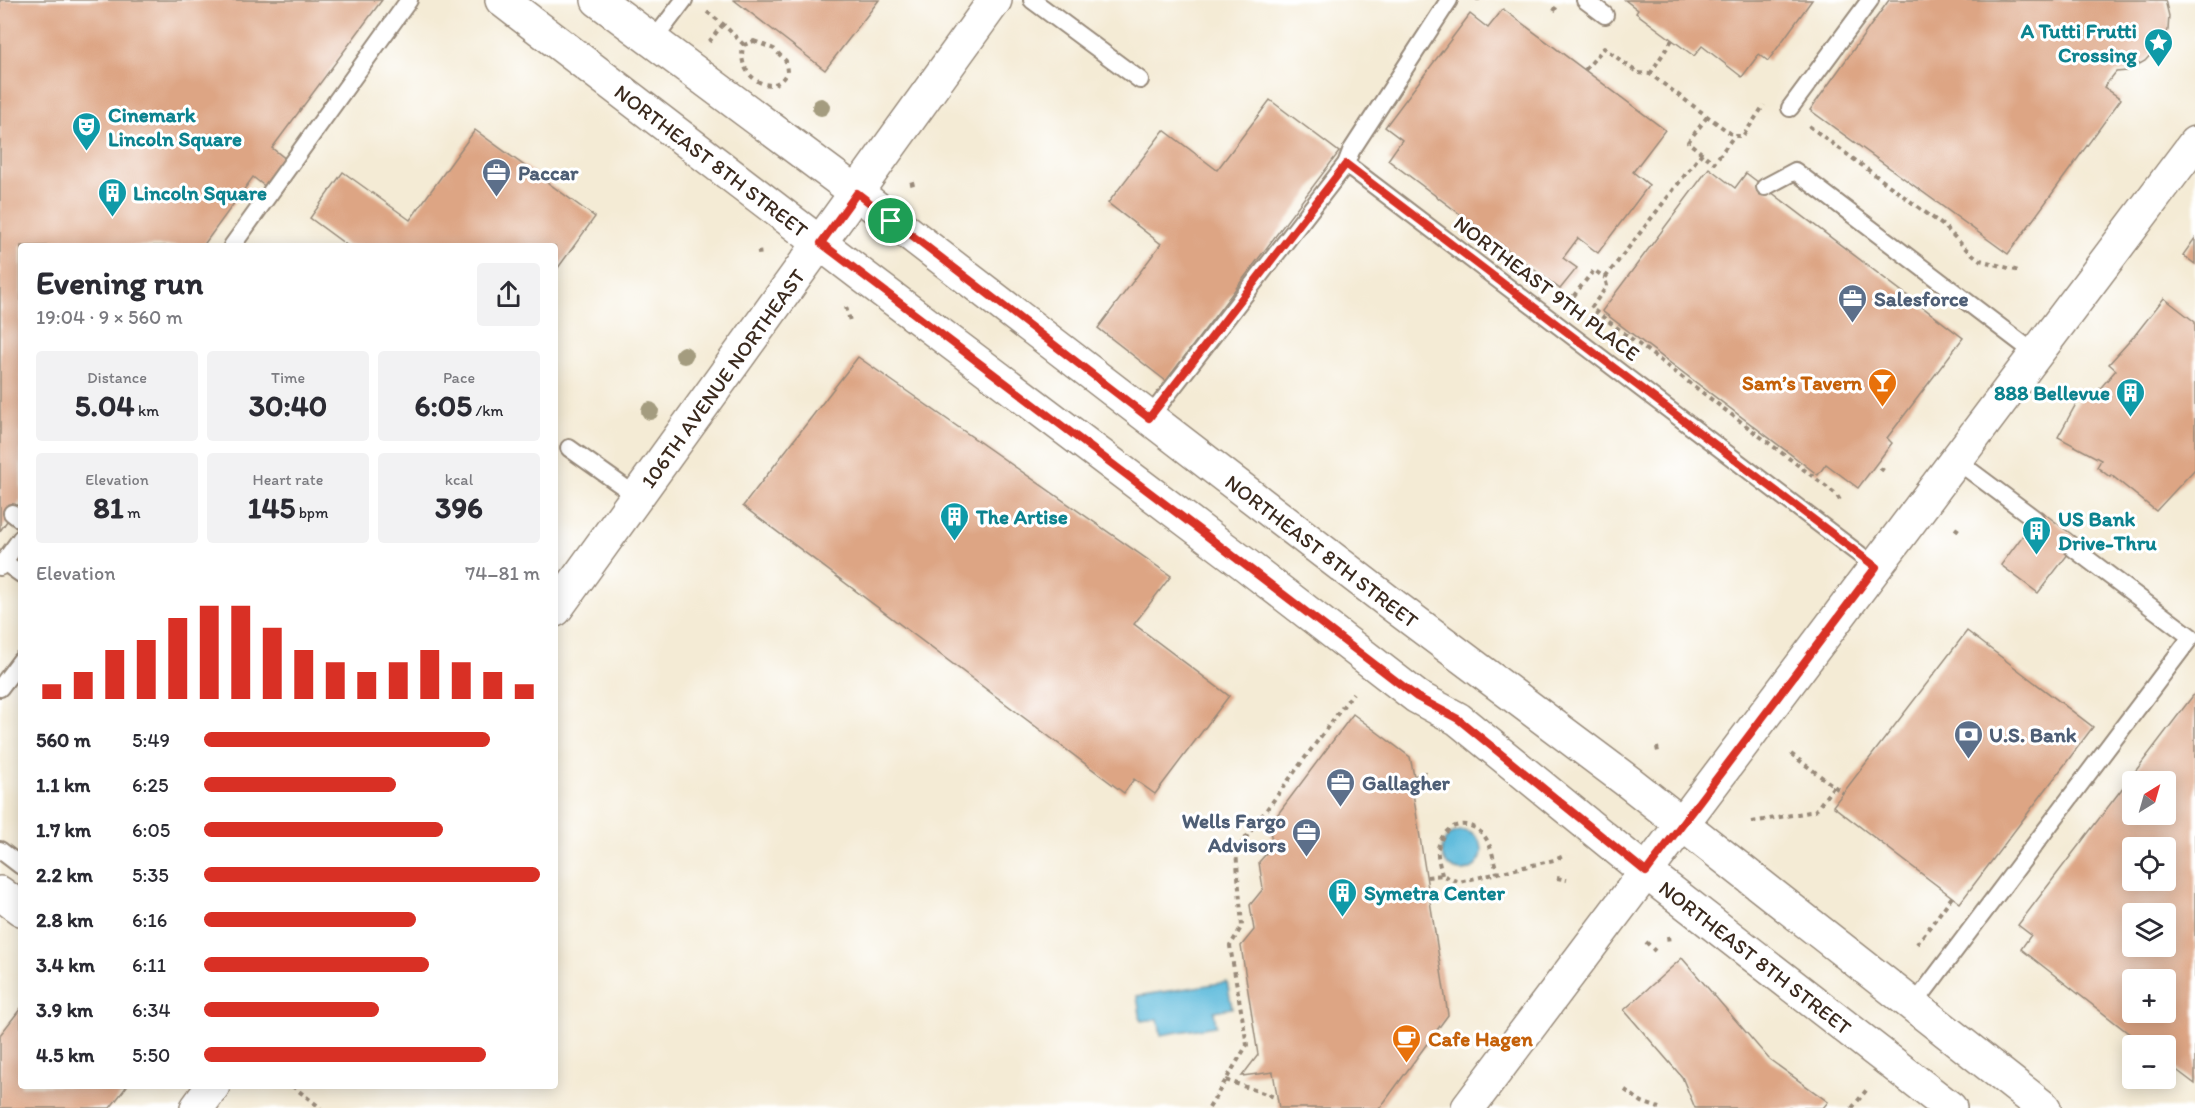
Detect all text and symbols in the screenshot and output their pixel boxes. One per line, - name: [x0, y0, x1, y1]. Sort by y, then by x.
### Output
- place label: A Tutti Frutti Crossing: [2020, 18, 2137, 68]
- place icon: A Tutti Frutti Crossing: [2142, 26, 2174, 68]
- street label: NORTHEAST 8TH STREET: [610, 79, 814, 242]
- place label: Cinemark Lincoln Square: [108, 102, 242, 152]
- theatre icon: Cinemark Lincoln Square: [71, 110, 103, 152]
- office icon: Paccar: [481, 156, 513, 198]
- place label: Paccar: [518, 160, 579, 185]
- building icon: Lincoln Square: [96, 176, 128, 218]
- place label: Lincoln Square: [133, 180, 267, 206]
- pin: [865, 195, 916, 246]
- icon: arrive: [874, 204, 907, 237]
- street label: NORTHEAST 9TH PLACE: [1449, 210, 1645, 366]
- text: Evening run: [36, 263, 203, 302]
- button: share: [477, 263, 540, 326]
- street label: 106TH AVENUE NORTHEAST: [635, 263, 810, 493]
- office icon: Salesforce: [1837, 282, 1869, 324]
- place label: Salesforce: [1874, 286, 1969, 311]
- text: 19:04 · 9 × 560 m: [36, 305, 183, 329]
- bar icon: Sam’s Tavern: [1867, 366, 1899, 408]
- text: Distance: [87, 368, 147, 387]
- text: Time: [271, 368, 305, 387]
- text: Pace: [443, 368, 475, 387]
- place label: Sam’s Tavern: [1742, 370, 1863, 395]
- building icon: 888 Bellevue: [2115, 376, 2147, 418]
- place label: 888 Bellevue: [1994, 380, 2110, 405]
- text: 5.04: [75, 387, 134, 424]
- text: 30:40: [249, 387, 327, 424]
- text: 6:05: [415, 387, 472, 424]
- text: km: [134, 401, 159, 420]
- text: /km: [472, 401, 503, 420]
- street label: NORTHEAST 8TH STREET: [1221, 469, 1424, 633]
- text: Elevation: [85, 470, 149, 489]
- text: Heart rate: [253, 470, 323, 489]
- text: kcal: [445, 470, 473, 489]
- text: 81: [93, 489, 124, 526]
- text: 145: [248, 489, 295, 526]
- text: 396: [435, 489, 483, 526]
- building icon: The Artise: [939, 500, 971, 542]
- text: m: [124, 503, 141, 522]
- text: bpm: [295, 503, 328, 522]
- place label: The Artise: [975, 504, 1068, 529]
- place label: US Bank Drive-Thru: [2058, 506, 2157, 555]
- building icon: US Bank Drive-Thru: [2021, 514, 2053, 556]
- text: Elevation: [36, 561, 115, 585]
- text: 74–81 m: [465, 561, 540, 585]
- bank icon: U.S. Bank: [1952, 718, 1984, 760]
- place label: U.S. Bank: [1989, 722, 2077, 747]
- text: 560 m: [36, 728, 91, 752]
- text: 5:49: [132, 728, 170, 752]
- office icon: Gallagher: [1325, 766, 1357, 808]
- place label: Gallagher: [1362, 770, 1451, 796]
- north arrow: [2122, 771, 2176, 825]
- map controls: [2122, 771, 2176, 1089]
- text: 1.1 km: [36, 773, 90, 797]
- text: 6:25: [132, 773, 169, 797]
- place label: Wells Fargo Advisors: [1182, 808, 1286, 857]
- office icon: Wells Fargo Advisors: [1291, 816, 1323, 858]
- text: 1.7 km: [36, 818, 91, 842]
- text: 6:05: [132, 818, 170, 842]
- button: locate: [2122, 837, 2176, 891]
- text: 2.2 km: [36, 863, 93, 887]
- text: 5:35: [132, 863, 169, 887]
- street label: NORTHEAST 8TH STREET: [1655, 875, 1857, 1040]
- building icon: Symetra Center: [1327, 876, 1359, 918]
- place label: Symetra Center: [1364, 880, 1505, 906]
- button: layers: [2122, 903, 2176, 957]
- text: 2.8 km: [36, 908, 93, 932]
- text: 6:16: [132, 908, 167, 932]
- text: 3.4 km: [36, 953, 95, 977]
- text: 6:11: [132, 953, 166, 977]
- button: +: [2122, 969, 2176, 1023]
- text: 3.9 km: [36, 998, 93, 1022]
- text: 6:34: [132, 998, 170, 1022]
- cafe icon: Cafe Hagen: [1391, 1022, 1423, 1064]
- place label: Cafe Hagen: [1428, 1026, 1533, 1052]
- button: −: [2122, 1035, 2176, 1089]
- text: 4.5 km: [36, 1043, 94, 1067]
- text: 5:50: [132, 1043, 170, 1067]

